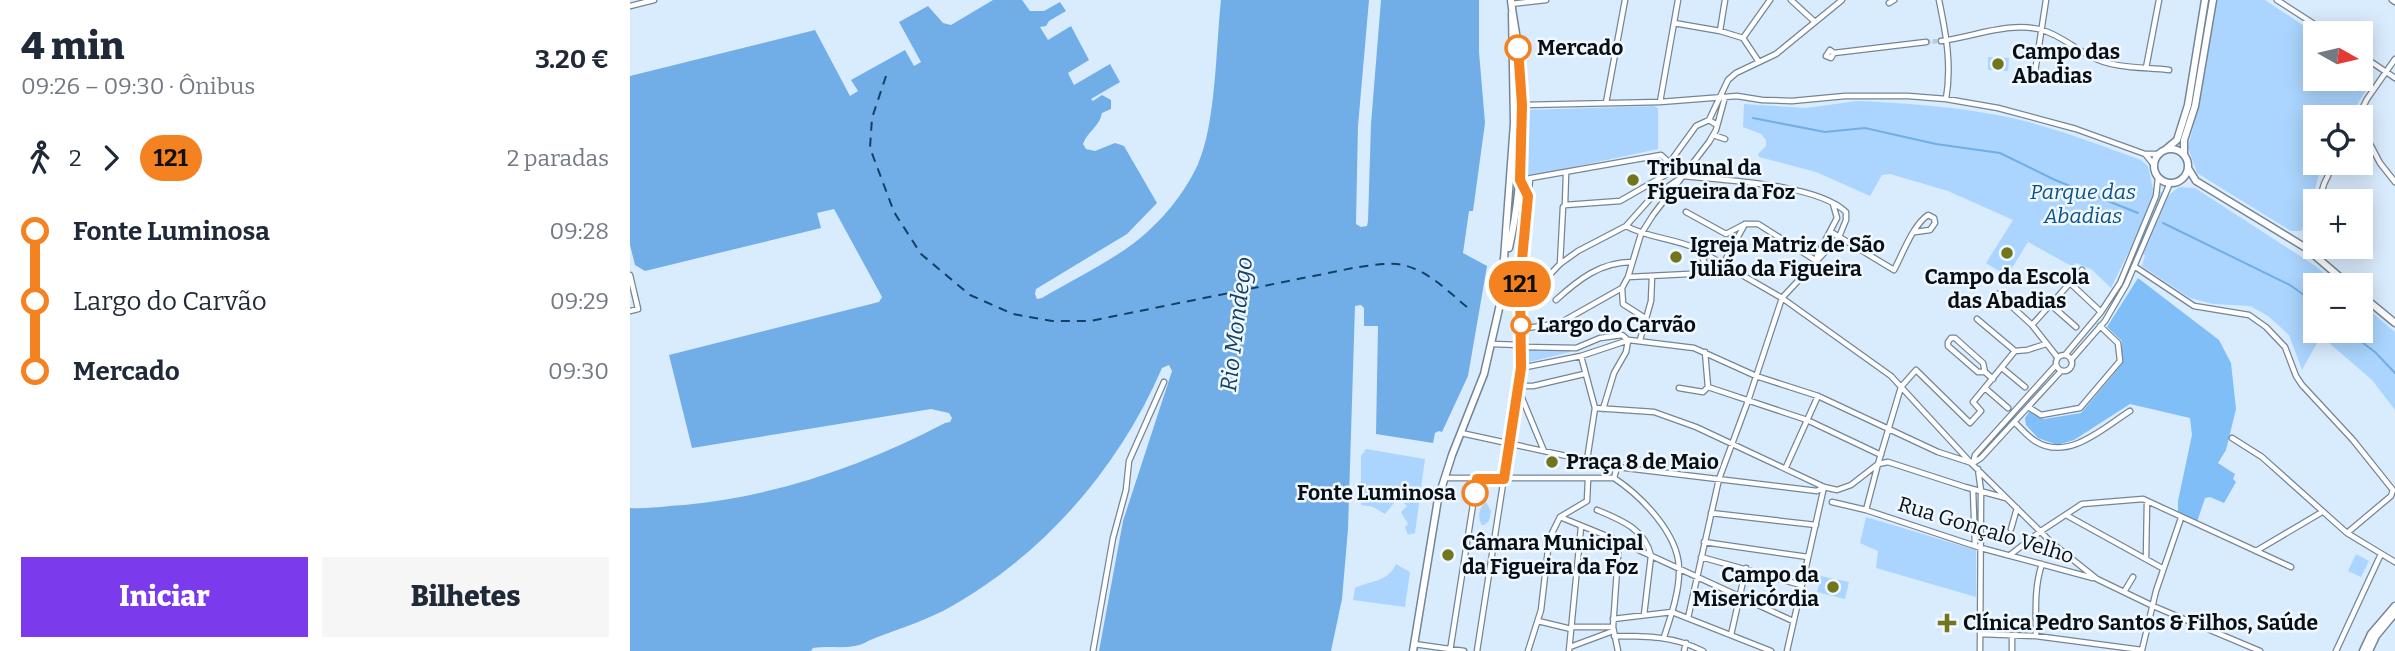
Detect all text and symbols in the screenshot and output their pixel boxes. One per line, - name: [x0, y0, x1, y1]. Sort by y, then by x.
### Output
- north arrow: [2303, 21, 2373, 91]
- map controls: [2303, 21, 2373, 343]
- text: 4 min: [21, 23, 124, 69]
- marker: Mercado: [1505, 35, 1531, 61]
- place label: Mercado: [1537, 35, 1623, 61]
- place label: Campo das Abadias: [2012, 39, 2120, 89]
- text: 3.20 €: [535, 44, 609, 75]
- marker: Campo das Abadias: [1990, 56, 2006, 72]
- text: 09:26 – 09:30 · Ônibus: [21, 72, 255, 100]
- button: locate: [2303, 105, 2373, 175]
- icon: walk: [21, 139, 59, 177]
- icon: forward: [92, 139, 130, 177]
- text: 2: [69, 144, 82, 172]
- text: 121: [154, 144, 188, 172]
- text: 2 paradas: [507, 144, 609, 172]
- place label: Tribunal da Figueira da Foz: [1647, 155, 1795, 205]
- marker: Tribunal da Figueira da Foz: [1625, 172, 1641, 188]
- park label: Parque das Abadias: [2030, 179, 2136, 229]
- button: +: [2303, 189, 2373, 259]
- text: Fonte Luminosa: [73, 216, 270, 247]
- text: 09:28: [550, 217, 609, 245]
- place label: Igreja Matriz de São Julião da Figueira: [1689, 232, 1885, 282]
- marker: Campo da Escola das Abadias: [1999, 245, 2015, 261]
- marker: Igreja Matriz de São Julião da Figueira: [1668, 249, 1684, 265]
- water label: Rio Mondego: [1214, 255, 1258, 393]
- line badge: 121: [1480, 261, 1560, 307]
- place label: Campo da Escola das Abadias: [1924, 264, 2090, 314]
- text: 121: [1503, 270, 1537, 298]
- button: −: [2303, 273, 2373, 343]
- text: Largo do Carvão: [73, 286, 267, 317]
- text: 09:29: [550, 287, 609, 315]
- place label: Largo do Carvão: [1537, 312, 1696, 338]
- marker: Largo do Carvão: [1511, 315, 1531, 335]
- text: Mercado: [73, 356, 180, 387]
- text: 09:30: [548, 357, 609, 385]
- place label: Praça 8 de Maio: [1566, 449, 1719, 475]
- marker: Praça 8 de Maio: [1544, 454, 1560, 470]
- place label: Fonte Luminosa: [1297, 480, 1456, 506]
- marker: Fonte Luminosa: [1462, 480, 1488, 506]
- street label: Rua Gonçalo Velho: [1895, 491, 2077, 569]
- place label: Câmara Municipal da Figueira da Foz: [1462, 530, 1644, 580]
- marker: Câmara Municipal da Figueira da Foz: [1440, 547, 1456, 563]
- button: Iniciar: [21, 557, 308, 637]
- button: Bilhetes: [322, 557, 609, 637]
- place label: Campo da Misericórdia: [1693, 562, 1819, 612]
- marker: Campo da Misericórdia: [1825, 579, 1841, 595]
- place label: Clínica Pedro Santos & Filhos, Saúde: [1963, 610, 2318, 636]
- marker: Clínica Pedro Santos & Filhos, Saúde: [1937, 613, 1957, 633]

